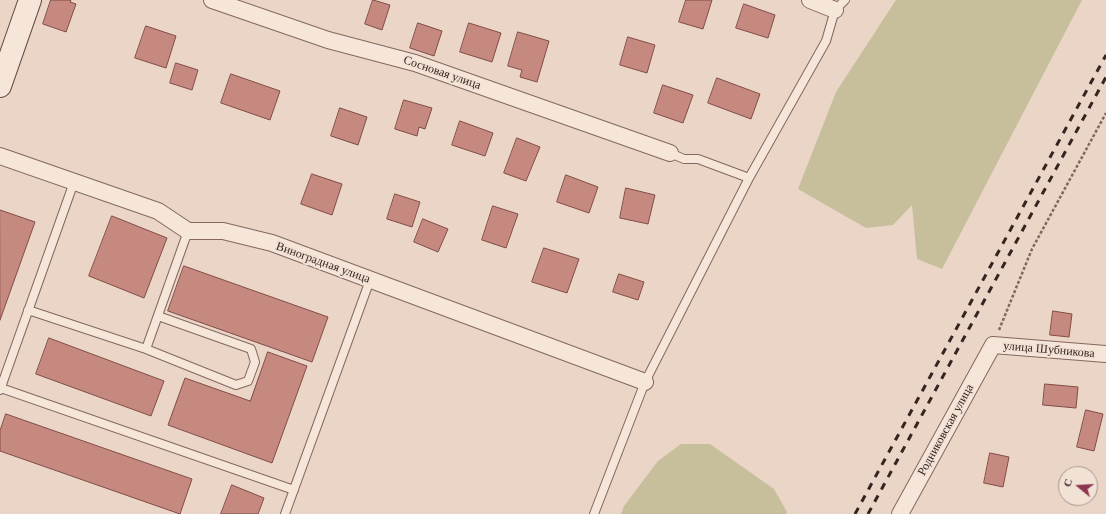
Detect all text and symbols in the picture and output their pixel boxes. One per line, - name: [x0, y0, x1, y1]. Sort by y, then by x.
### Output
- street label: Сосновая улица: [401, 53, 483, 93]
- street label: Виноградная улица: [274, 239, 372, 287]
- street label: улица Шубникова: [1003, 339, 1095, 361]
- street label: Родниковская улица: [915, 382, 977, 478]
- north arrow: [1058, 466, 1098, 506]
- text: С: [1061, 477, 1074, 488]

